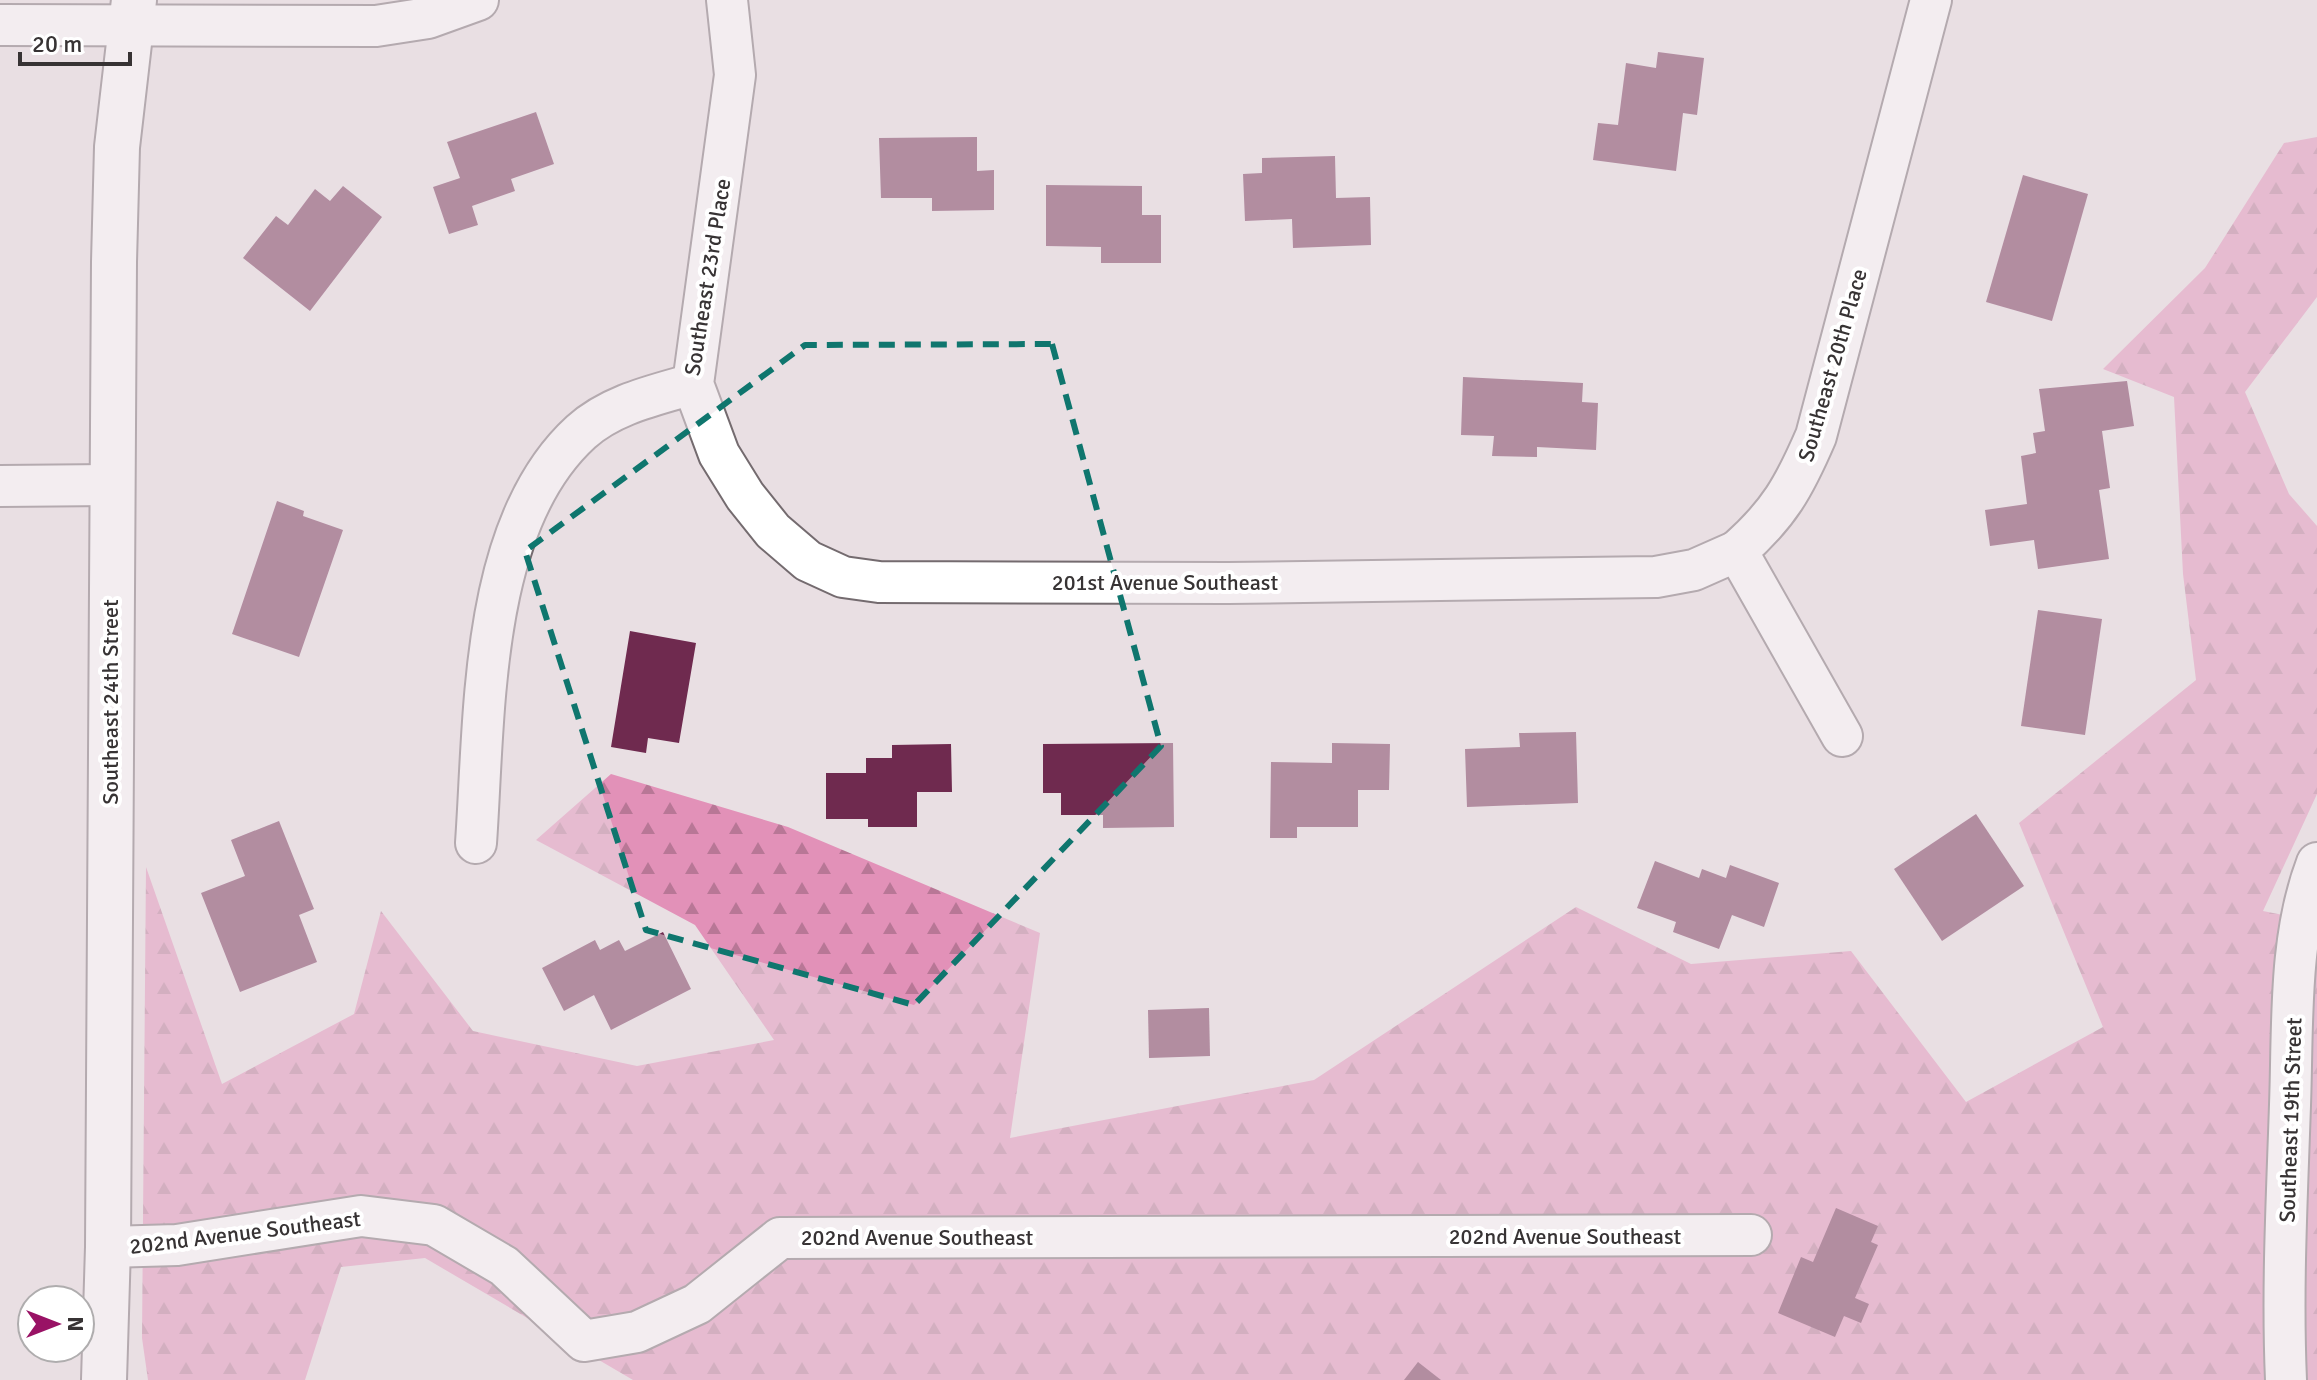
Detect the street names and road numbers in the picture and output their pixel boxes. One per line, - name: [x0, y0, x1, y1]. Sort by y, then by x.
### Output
- street label: Southeast 23rd Place: [679, 177, 736, 378]
- street label: Southeast 20th Place: [1792, 266, 1873, 465]
- street label: 201st Avenue Southeast: [1052, 569, 1278, 596]
- street label: Southeast 24th Street: [97, 599, 124, 805]
- street label: Southeast 19th Street: [2273, 1017, 2308, 1223]
- street label: 202nd Avenue Southeast: [128, 1205, 362, 1260]
- street label: 202nd Avenue Southeast: [1449, 1223, 1682, 1250]
- street label: 202nd Avenue Southeast: [801, 1224, 1034, 1251]

